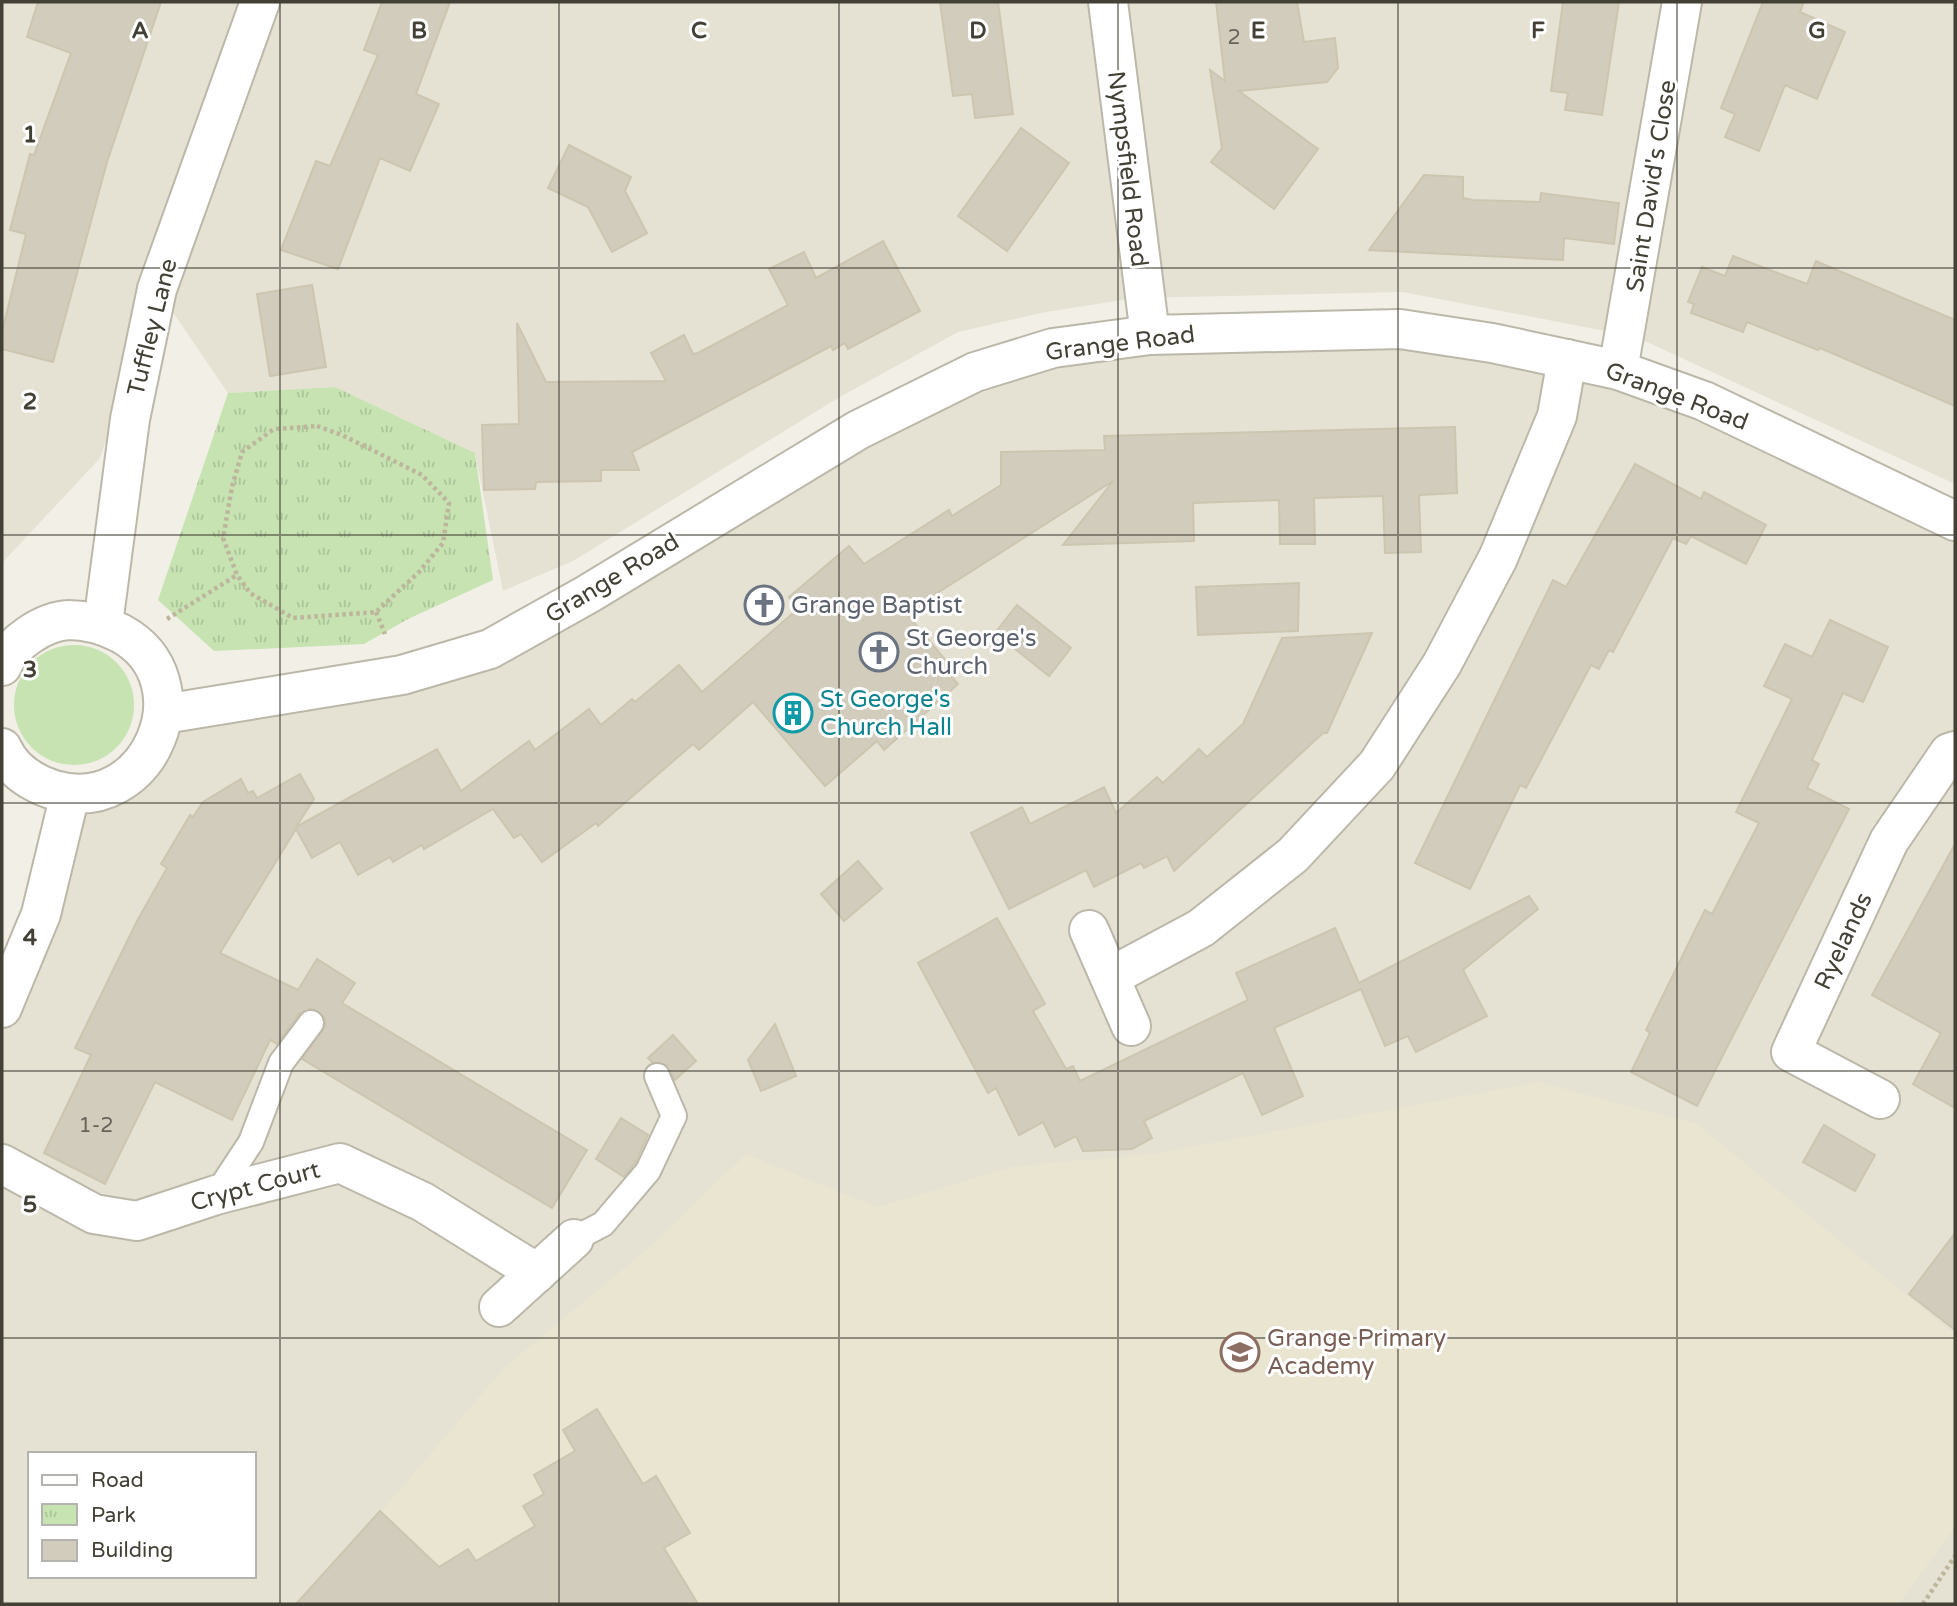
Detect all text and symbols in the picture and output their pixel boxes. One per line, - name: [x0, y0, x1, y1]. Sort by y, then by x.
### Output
- text: A: [131, 17, 149, 45]
- text: B: [411, 17, 427, 45]
- text: C: [691, 17, 707, 45]
- text: D: [969, 17, 987, 45]
- text: E: [1251, 17, 1265, 45]
- text: F: [1531, 17, 1545, 45]
- text: G: [1808, 17, 1826, 45]
- house number: 2: [1227, 25, 1241, 50]
- street label: Nympsfield Road: [1101, 69, 1154, 269]
- street label: Saint David's Close: [1620, 78, 1683, 294]
- text: 1: [23, 121, 37, 149]
- street label: Tuffley Lane: [121, 255, 184, 399]
- street label: Grange Road: [1043, 320, 1197, 367]
- street label: Grange Road: [1601, 356, 1752, 437]
- text: 2: [23, 388, 37, 416]
- street label: Grange Road: [540, 527, 684, 630]
- church icon: Grange Baptist: [743, 584, 785, 626]
- place label: Grange Baptist: [791, 591, 962, 620]
- place label: St George's Church: [906, 624, 1036, 681]
- church icon: St George's Church: [858, 631, 900, 673]
- text: 3: [23, 656, 37, 684]
- place label: St George's Church Hall: [820, 685, 952, 742]
- building icon: St George's Church Hall: [772, 692, 814, 734]
- street label: Ryelands: [1808, 888, 1879, 995]
- text: 4: [23, 924, 38, 952]
- house number: 1-2: [79, 1113, 113, 1138]
- street label: Crypt Court: [187, 1155, 323, 1218]
- text: 5: [23, 1191, 37, 1219]
- place label: Grange Primary Academy: [1267, 1324, 1446, 1381]
- school or university icon: Grange Primary Academy: [1219, 1331, 1261, 1373]
- legend: [28, 1452, 256, 1578]
- text: Road: [91, 1468, 144, 1493]
- text: Park: [91, 1503, 136, 1528]
- text: Building: [91, 1538, 173, 1563]

